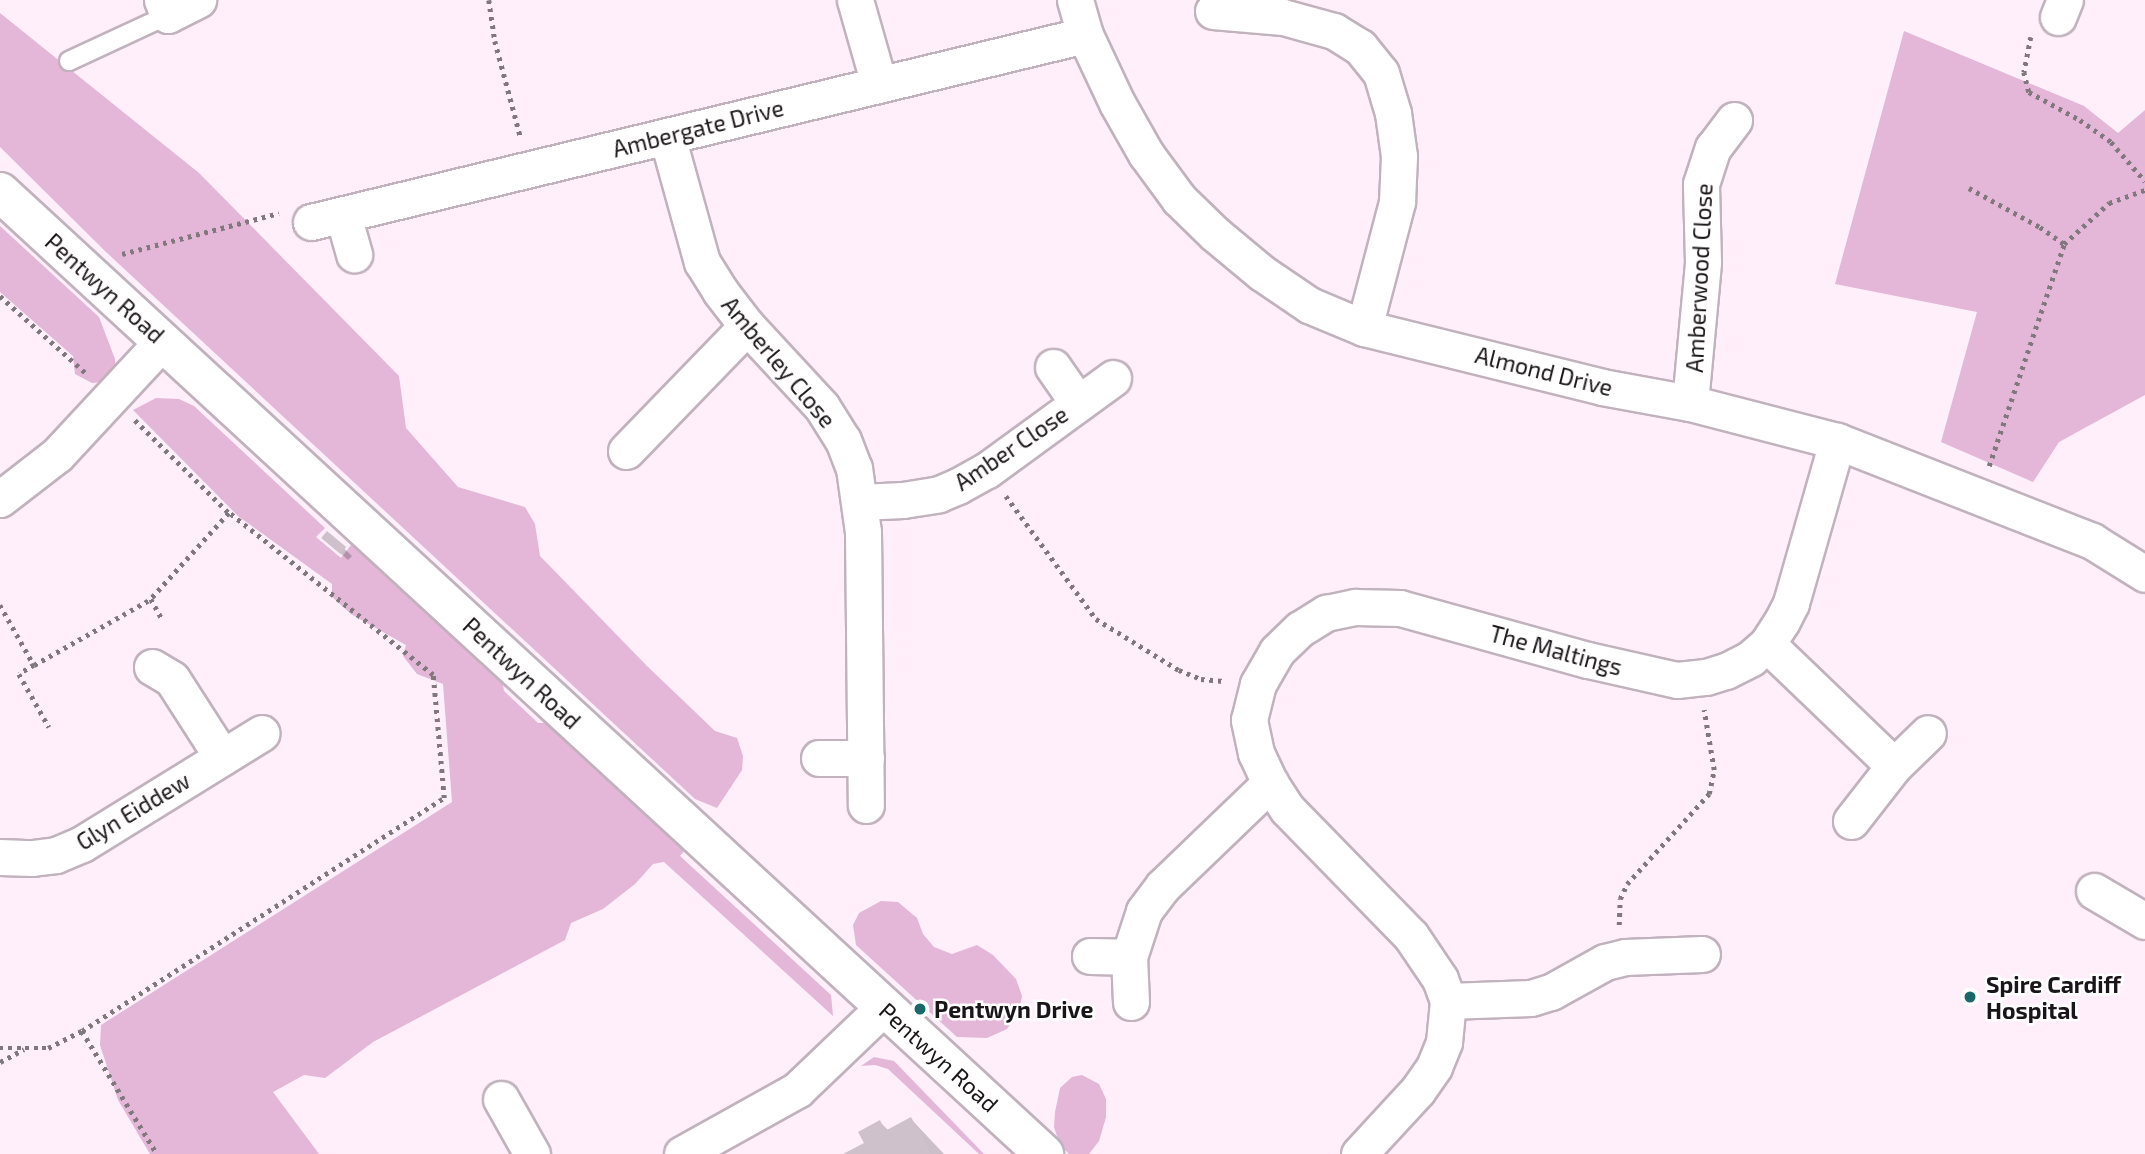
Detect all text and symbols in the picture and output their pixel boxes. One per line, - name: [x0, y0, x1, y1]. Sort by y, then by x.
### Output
- street label: Ambergate Drive: [610, 93, 786, 163]
- street label: Amberwood Close: [1680, 183, 1718, 373]
- street label: Pentwyn Road: [40, 227, 170, 349]
- street label: Amberley Close: [716, 291, 842, 433]
- street label: Almond Drive: [1472, 341, 1616, 401]
- street label: Amber Close: [949, 400, 1073, 496]
- street label: Pentwyn Road: [458, 612, 586, 734]
- street label: The Maltings: [1487, 619, 1625, 681]
- street label: Glyn Eiddew: [71, 766, 195, 856]
- place label: Spire Cardiff Hospital: [1986, 970, 2121, 1024]
- marker: Spire Cardiff Hospital: [1960, 987, 1980, 1007]
- place label: Pentwyn Drive: [934, 995, 1093, 1023]
- street label: Pentwyn Road: [874, 996, 1004, 1118]
- marker: Pentwyn Drive: [912, 1001, 928, 1017]

